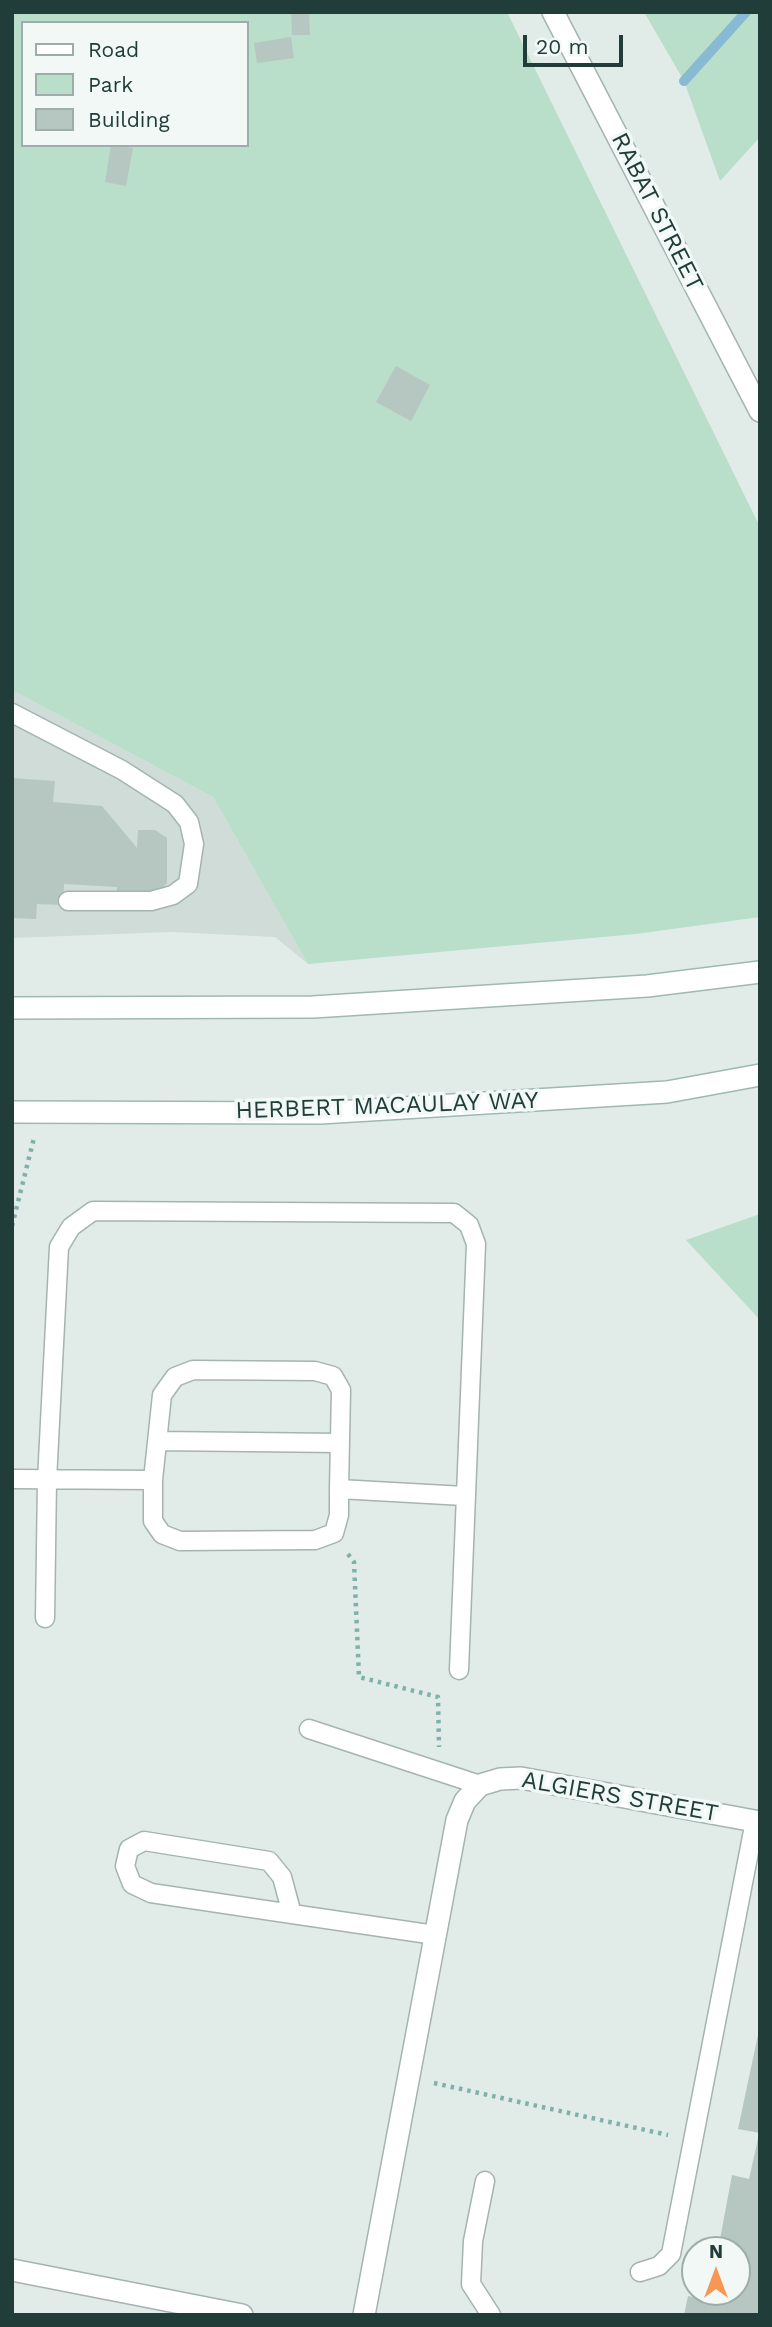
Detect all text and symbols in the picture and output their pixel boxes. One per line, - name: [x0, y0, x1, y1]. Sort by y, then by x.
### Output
- legend: [21, 21, 248, 147]
- scale bar: [527, 21, 627, 65]
- text: 20 m: [536, 34, 588, 59]
- text: Road: [88, 37, 139, 62]
- text: Park: [88, 72, 133, 97]
- text: Building: [88, 107, 170, 132]
- street label: RABAT STREET: [605, 128, 709, 296]
- street label: HERBERT MACAULAY WAY: [235, 1086, 539, 1126]
- street label: ALGIERS STREET: [519, 1766, 721, 1828]
- north arrow: [681, 2236, 751, 2306]
- text: N: [709, 2240, 723, 2263]

